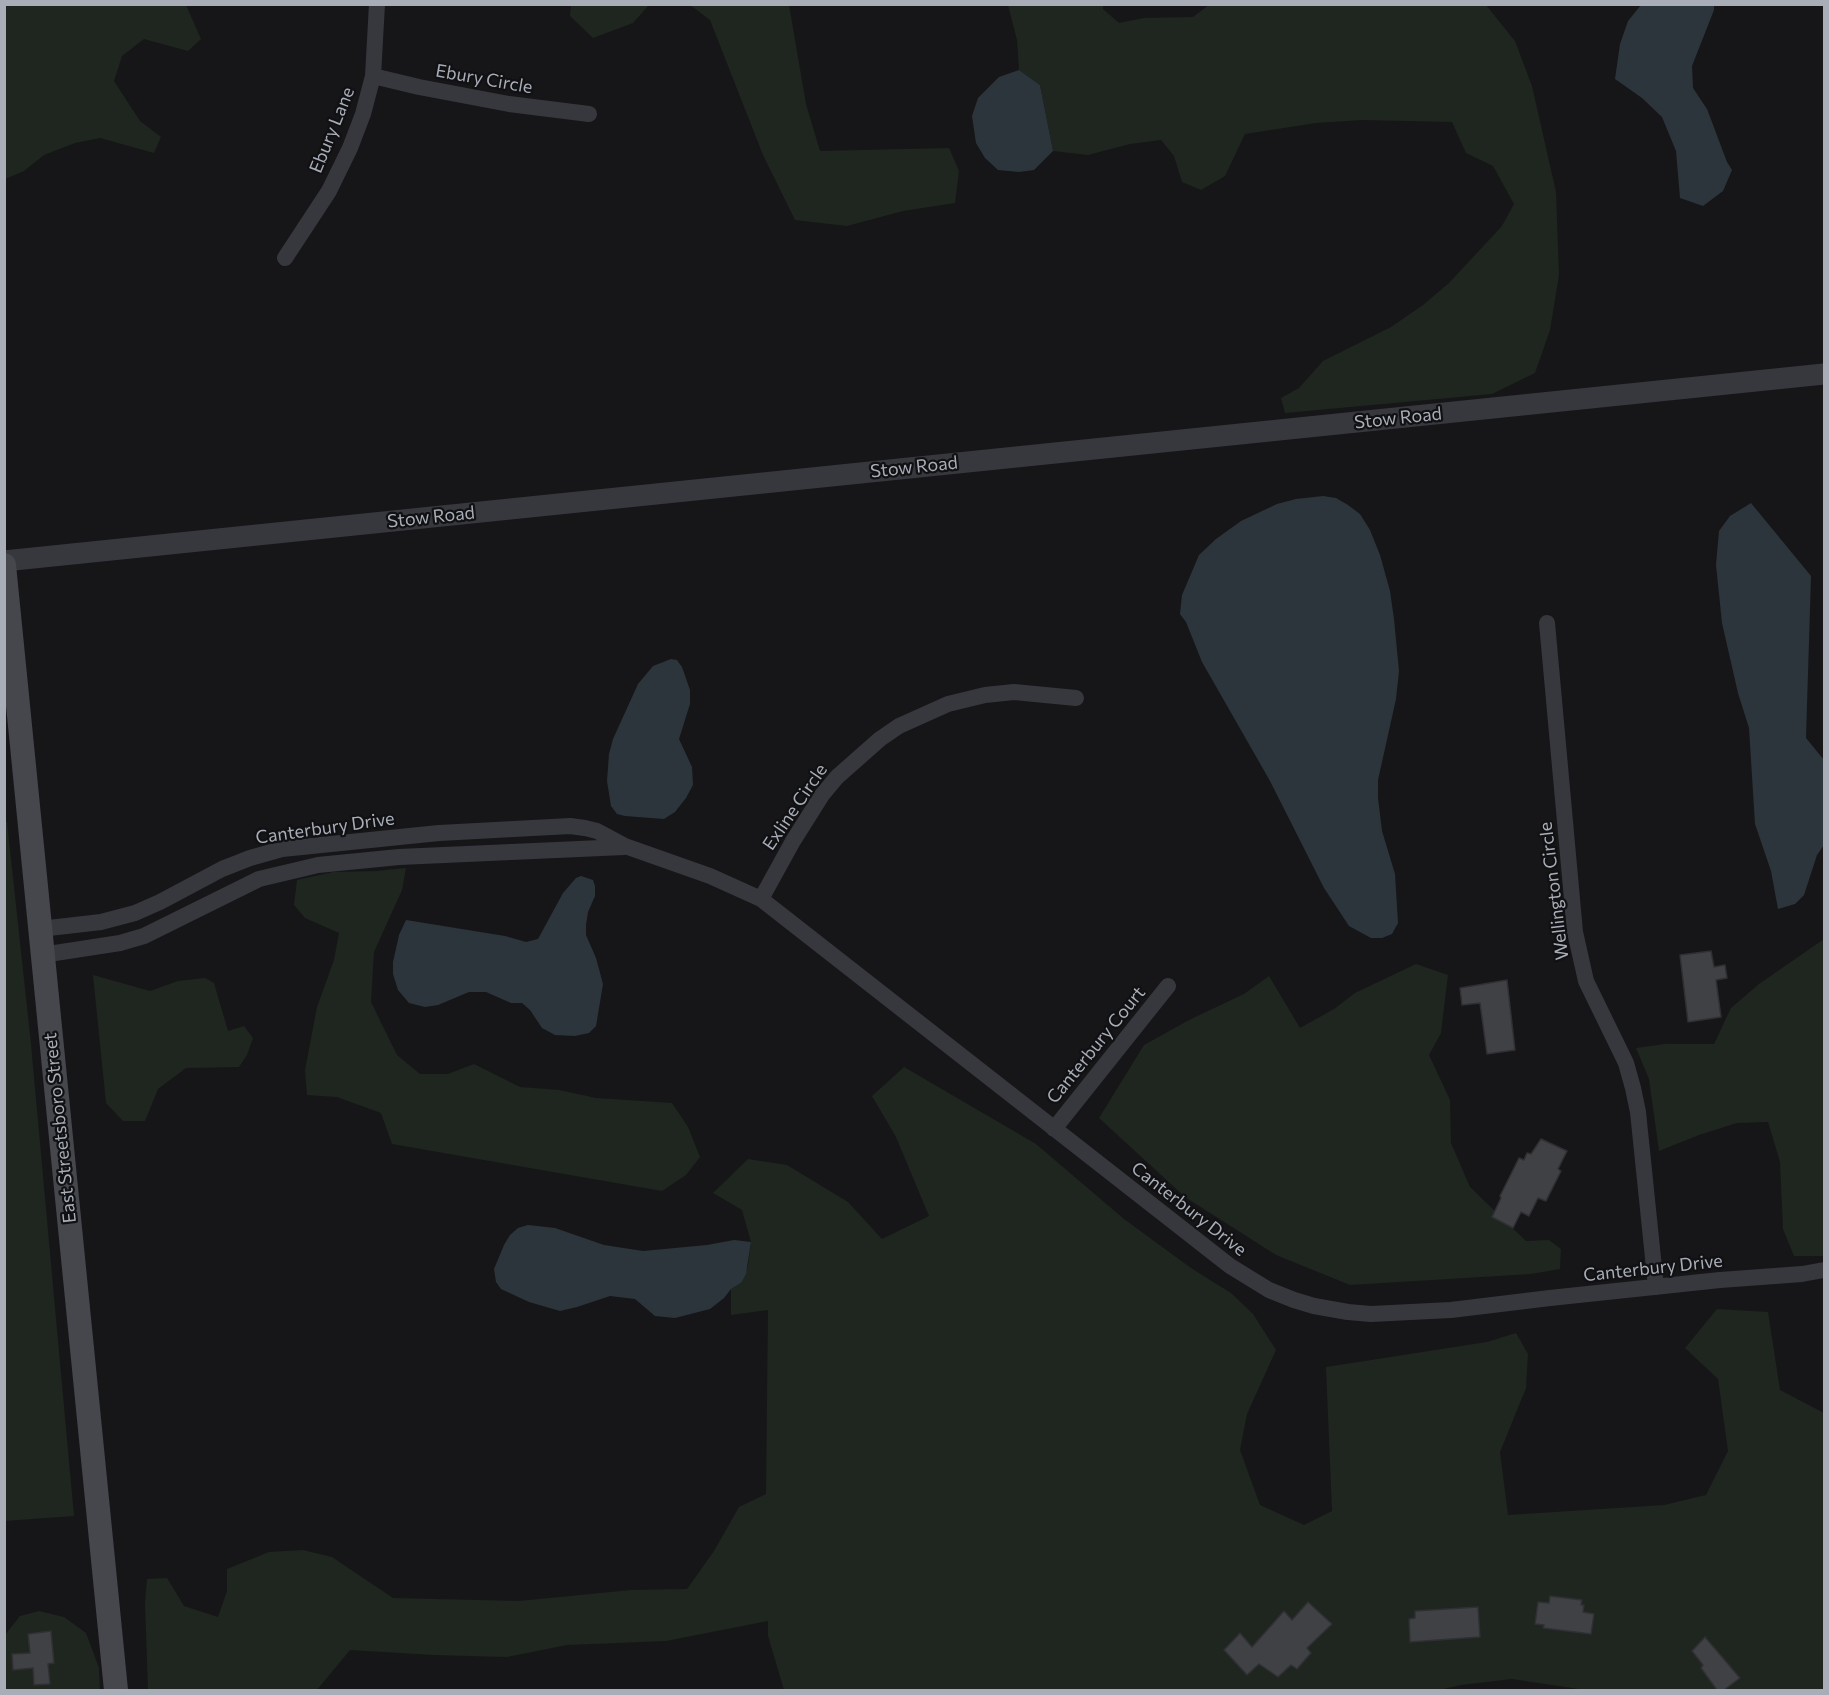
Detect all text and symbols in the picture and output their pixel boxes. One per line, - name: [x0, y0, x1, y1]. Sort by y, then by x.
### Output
- street label: Ebury Circle: [434, 60, 534, 98]
- street label: Ebury Lane: [305, 84, 359, 176]
- street label: Stow Road: [1353, 403, 1443, 433]
- street label: Stow Road: [869, 452, 959, 482]
- street label: Stow Road: [386, 502, 476, 532]
- street label: Exline Circle: [758, 760, 832, 854]
- street label: Canterbury Drive: [254, 808, 396, 848]
- street label: Wellington Circle: [1535, 821, 1573, 961]
- street label: Canterbury Court: [1042, 982, 1150, 1108]
- street label: East Streetsboro Street: [39, 1032, 81, 1224]
- street label: Canterbury Drive: [1127, 1157, 1251, 1261]
- street label: Canterbury Drive: [1582, 1250, 1724, 1286]

